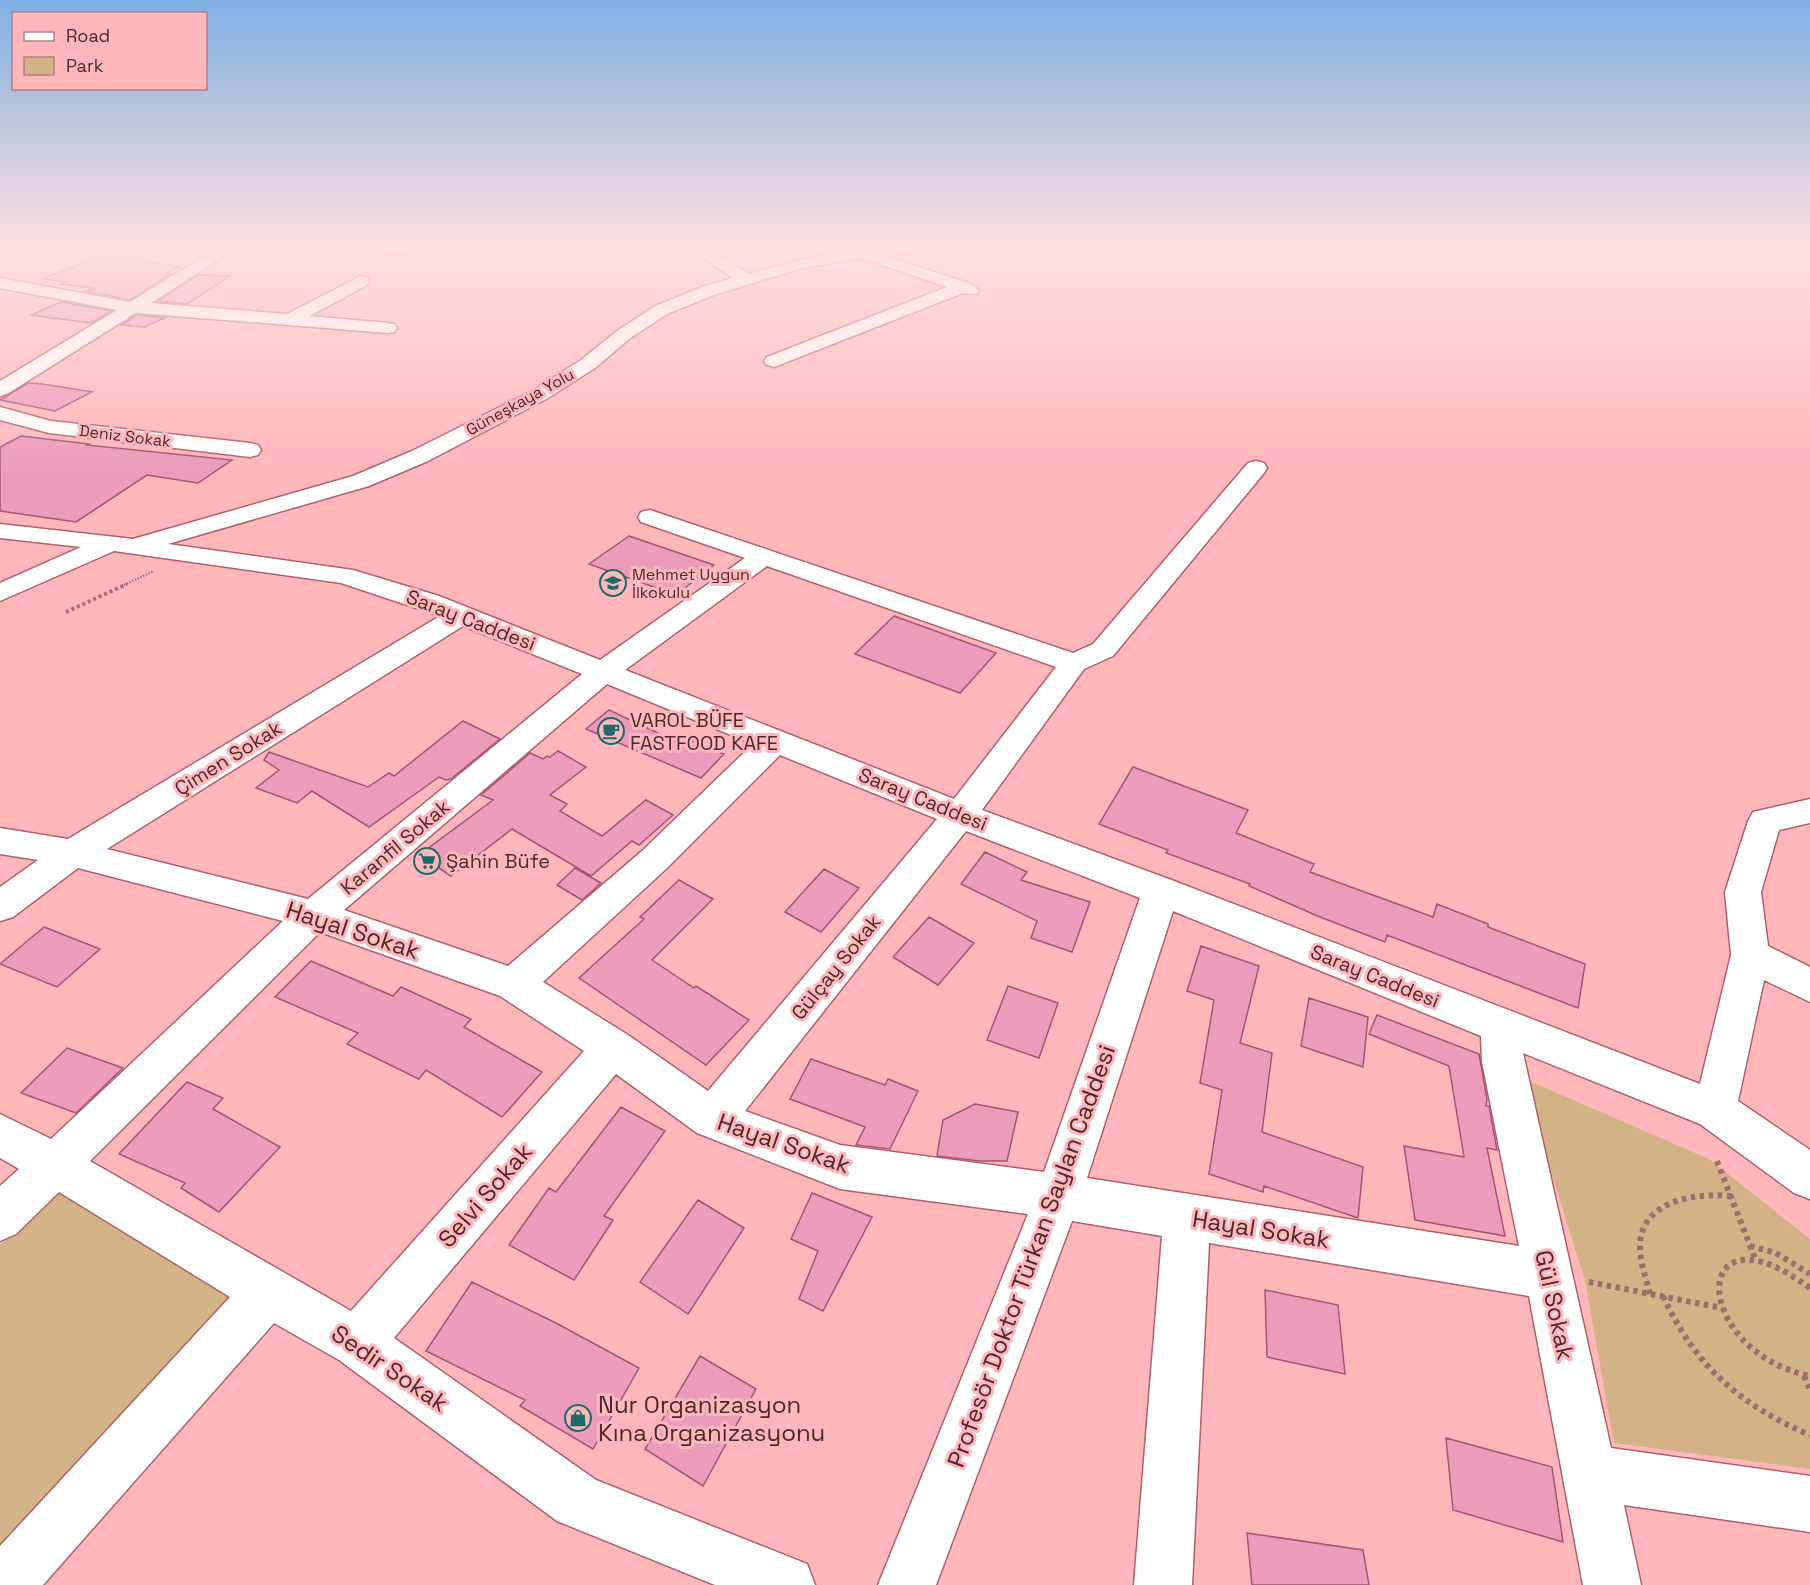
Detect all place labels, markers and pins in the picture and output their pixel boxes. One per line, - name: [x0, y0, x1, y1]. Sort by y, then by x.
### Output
- place label: Mehmet Uygun İlkokulu: [632, 564, 750, 603]
- school or university icon: Mehmet Uygun İlkokulu: [598, 568, 628, 598]
- place label: VAROL BÜFE FASTFOOD KAFE: [630, 707, 778, 756]
- cafe icon: VAROL BÜFE FASTFOOD KAFE: [596, 716, 626, 746]
- supermarket icon: Şahin Büfe: [412, 846, 442, 876]
- place label: Şahin Büfe: [446, 848, 550, 874]
- place label: Nur Organizasyon Kına Organizasyonu: [598, 1389, 825, 1448]
- shop icon: Nur Organizasyon Kına Organizasyonu: [563, 1403, 593, 1433]

